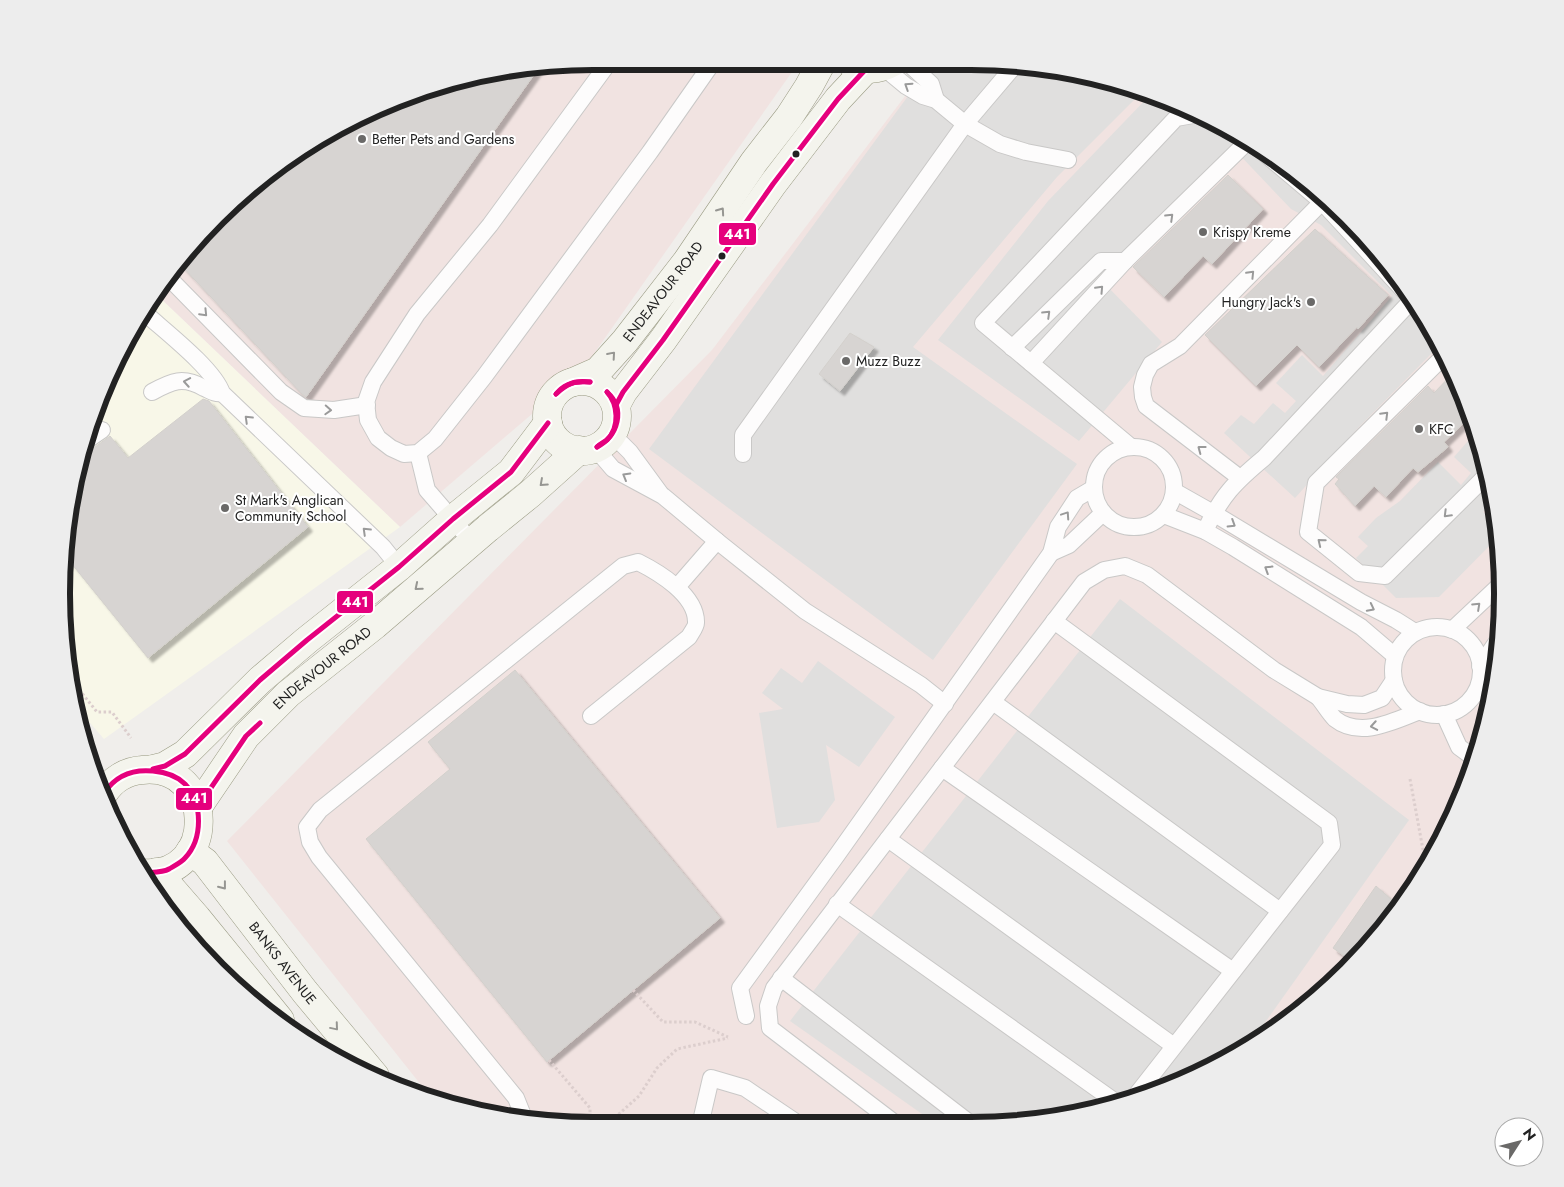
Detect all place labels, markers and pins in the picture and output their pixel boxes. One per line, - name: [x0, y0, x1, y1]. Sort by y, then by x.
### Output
- place label: Better Pets and Gardens: [372, 129, 515, 149]
- marker: Better Pets and Gardens: [356, 133, 368, 145]
- unlabelled marker: [791, 149, 801, 159]
- place label: Krispy Kreme: [1213, 222, 1291, 242]
- marker: Krispy Kreme: [1197, 226, 1209, 238]
- unlabelled marker: [717, 251, 727, 261]
- place label: Hungry Jack's: [1222, 292, 1301, 312]
- marker: Hungry Jack's: [1305, 296, 1317, 308]
- place label: Muzz Buzz: [856, 351, 921, 371]
- marker: Muzz Buzz: [840, 355, 852, 367]
- place label: KFC: [1429, 419, 1454, 439]
- marker: KFC: [1413, 423, 1425, 435]
- place label: St Mark's Anglican Community School: [235, 490, 346, 526]
- marker: St Mark's Anglican Community School: [219, 502, 231, 514]

